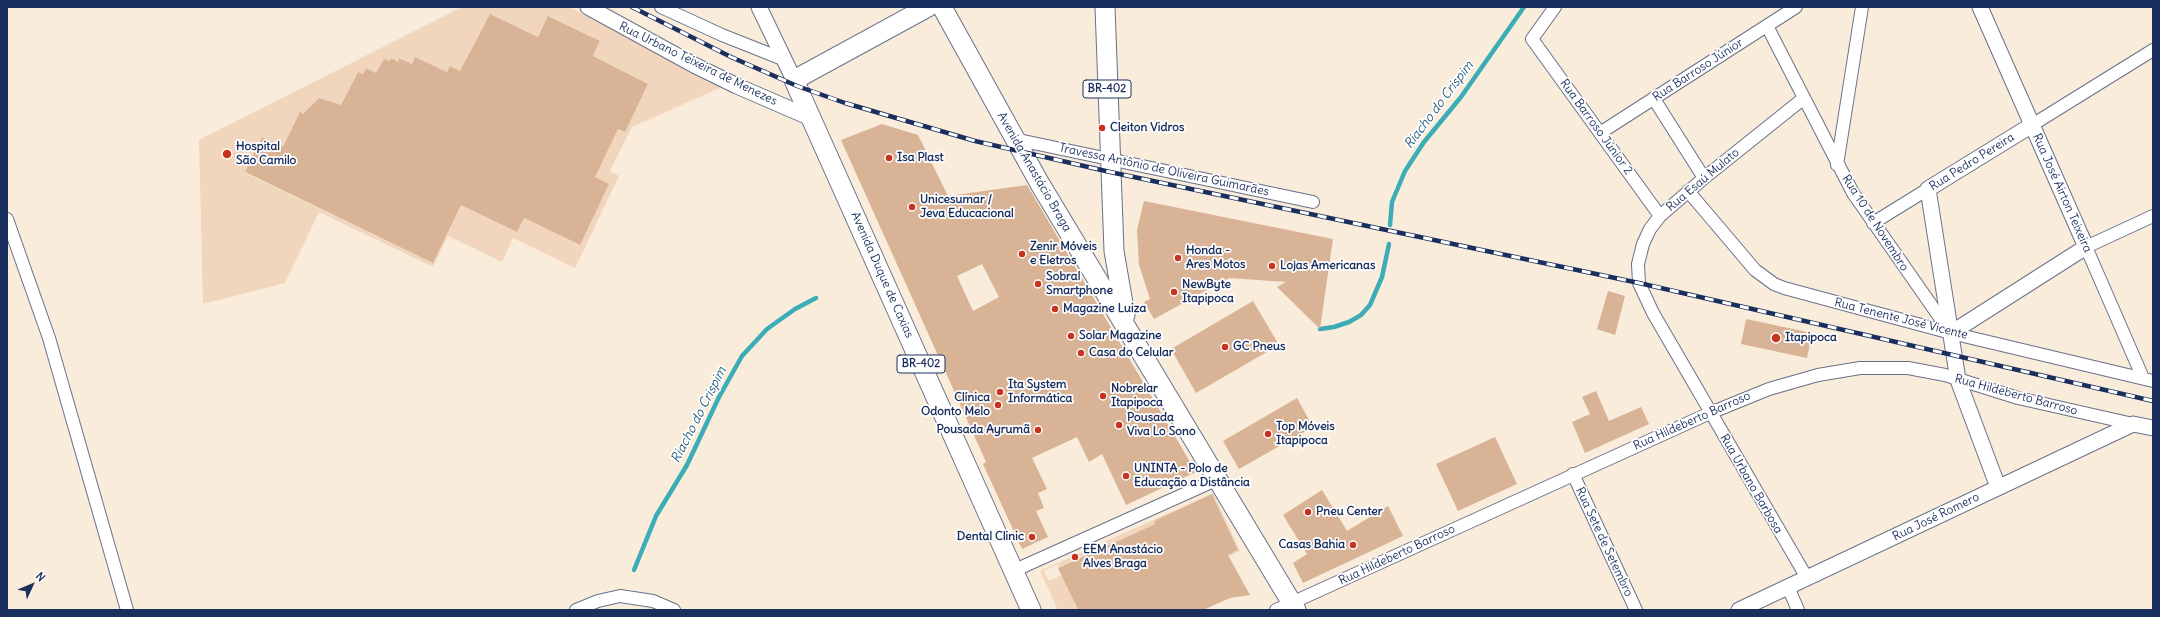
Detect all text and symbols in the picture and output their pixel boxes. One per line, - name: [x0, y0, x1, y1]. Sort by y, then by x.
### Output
- street label: Rua Urbano Teixeira de Menezes: [617, 19, 779, 109]
- street label: Rua Barroso Júnior: [1650, 35, 1746, 105]
- water label: Riacho do Crispim: [1401, 58, 1477, 152]
- street label: Rua Barroso Júnior 2: [1557, 77, 1635, 177]
- road number: BR-402: [1083, 80, 1131, 98]
- street label: Avenida Anastácio Braga: [994, 110, 1074, 234]
- place label: Cleiton Vidros: [1110, 121, 1185, 135]
- marker: Cleiton Vidros: [1097, 123, 1107, 133]
- street label: Rua Pedro Pereira: [1927, 130, 2017, 194]
- street label: Rua José Airton Teixeira: [2029, 131, 2095, 255]
- place label: Hospital São Camilo: [236, 140, 296, 168]
- street label: Travessa Antônio de Oliveira Guimarães: [1058, 141, 1270, 199]
- street label: Rua Esaú Mulato: [1664, 145, 1742, 215]
- marker: Hospital São Camilo: [221, 148, 233, 160]
- place label: Isa Plast: [897, 151, 944, 165]
- marker: Isa Plast: [884, 153, 894, 163]
- street label: Rua 10 de Novembro: [1838, 172, 1912, 274]
- place label: Unicesumar / Jeva Educacional: [920, 193, 1014, 221]
- marker: Unicesumar / Jeva Educacional: [907, 202, 917, 212]
- street label: Avenida Duque de Caxias: [848, 210, 916, 340]
- place label: Zenir Móveis e Eletros: [1030, 240, 1097, 268]
- place label: Honda - Ares Motos: [1186, 244, 1246, 272]
- marker: Zenir Móveis e Eletros: [1017, 249, 1027, 259]
- marker: Honda - Ares Motos: [1173, 253, 1183, 263]
- place label: Lojas Americanas: [1280, 259, 1375, 273]
- marker: Lojas Americanas: [1267, 261, 1277, 271]
- place label: Sobral Smartphone: [1046, 270, 1113, 298]
- place label: NewByte Itapipoca: [1182, 278, 1234, 306]
- marker: Sobral Smartphone: [1033, 279, 1043, 289]
- marker: NewByte Itapipoca: [1169, 287, 1179, 297]
- street label: Rua Tenente José Vicente: [1833, 295, 1969, 343]
- place label: Magazine Luiza: [1063, 302, 1146, 316]
- marker: Magazine Luiza: [1050, 304, 1060, 314]
- place label: Solar Magazine: [1079, 329, 1162, 343]
- marker: Solar Magazine: [1066, 331, 1076, 341]
- place label: Itapipoca: [1785, 331, 1837, 345]
- marker: Itapipoca: [1770, 332, 1782, 344]
- place label: GC Pneus: [1233, 340, 1286, 354]
- marker: GC Pneus: [1220, 342, 1230, 352]
- place label: Casa do Celular: [1089, 346, 1174, 360]
- marker: Casa do Celular: [1076, 348, 1086, 358]
- road number: BR-402: [897, 355, 945, 373]
- water label: Riacho do Crispim: [668, 364, 730, 466]
- street label: Rua Hildeberto Barroso: [1953, 372, 2079, 418]
- place label: Ita System Informática: [1008, 378, 1072, 406]
- place label: Nobrelar Itapipoca: [1111, 382, 1163, 410]
- marker: Ita System Informática: [995, 387, 1005, 397]
- street label: Rua Hildeberto Barroso: [1631, 389, 1753, 453]
- place label: Clínica Odonto Melo: [921, 391, 990, 419]
- marker: Nobrelar Itapipoca: [1098, 391, 1108, 401]
- marker: Clínica Odonto Melo: [993, 400, 1003, 410]
- place label: Pousada Viva Lo Sono: [1127, 411, 1196, 439]
- marker: Pousada Viva Lo Sono: [1114, 420, 1124, 430]
- place label: Top Móveis Itapipoca: [1276, 420, 1335, 448]
- place label: Pousada Ayrumã: [936, 423, 1030, 437]
- marker: Pousada Ayrumã: [1033, 425, 1043, 435]
- marker: Top Móveis Itapipoca: [1263, 429, 1273, 439]
- street label: Rua Urbano Barbosa: [1717, 432, 1785, 536]
- place label: UNINTA - Polo de Educação a Distância: [1134, 462, 1250, 490]
- marker: UNINTA - Polo de Educação a Distância: [1121, 471, 1131, 481]
- street label: Rua Sete de Setembro: [1572, 485, 1636, 599]
- street label: Rua José Romero: [1890, 490, 1982, 544]
- place label: Pneu Center: [1316, 505, 1383, 519]
- marker: Pneu Center: [1303, 507, 1313, 517]
- street label: Rua Hildeberto Barroso: [1337, 522, 1457, 588]
- place label: Dental Clinic: [957, 530, 1024, 544]
- marker: Dental Clinic: [1027, 532, 1037, 542]
- place label: Casas Bahia: [1279, 538, 1345, 552]
- marker: Casas Bahia: [1348, 540, 1358, 550]
- place label: EEM Anastácio Alves Braga: [1083, 543, 1163, 571]
- marker: EEM Anastácio Alves Braga: [1070, 552, 1080, 562]
- north arrow: [12, 565, 52, 605]
- text: N: [33, 569, 48, 584]

